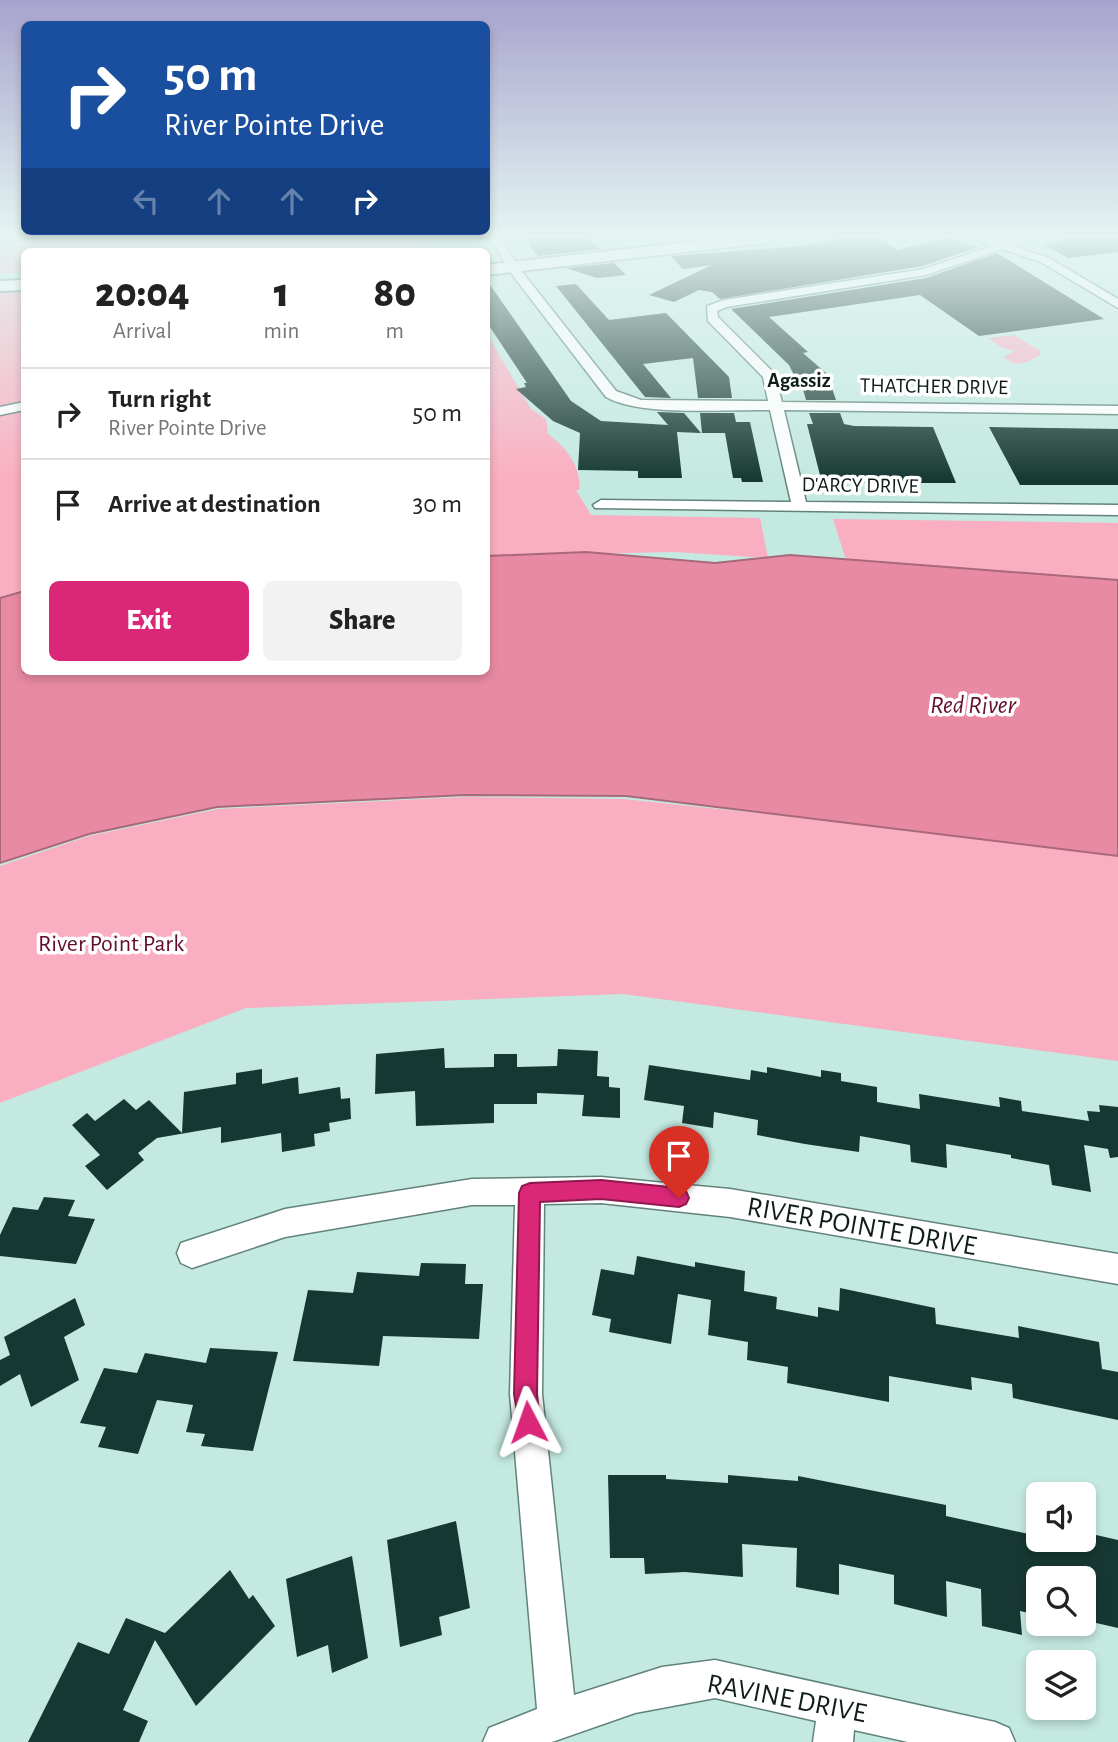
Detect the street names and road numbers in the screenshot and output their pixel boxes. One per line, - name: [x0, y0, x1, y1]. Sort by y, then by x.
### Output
- street label: THATCHER DRIVE: [860, 375, 1008, 398]
- street label: D'ARCY DRIVE: [801, 474, 919, 497]
- street label: RIVER POINTE DRIVE: [745, 1193, 979, 1261]
- street label: RAVINE DRIVE: [705, 1670, 869, 1728]

